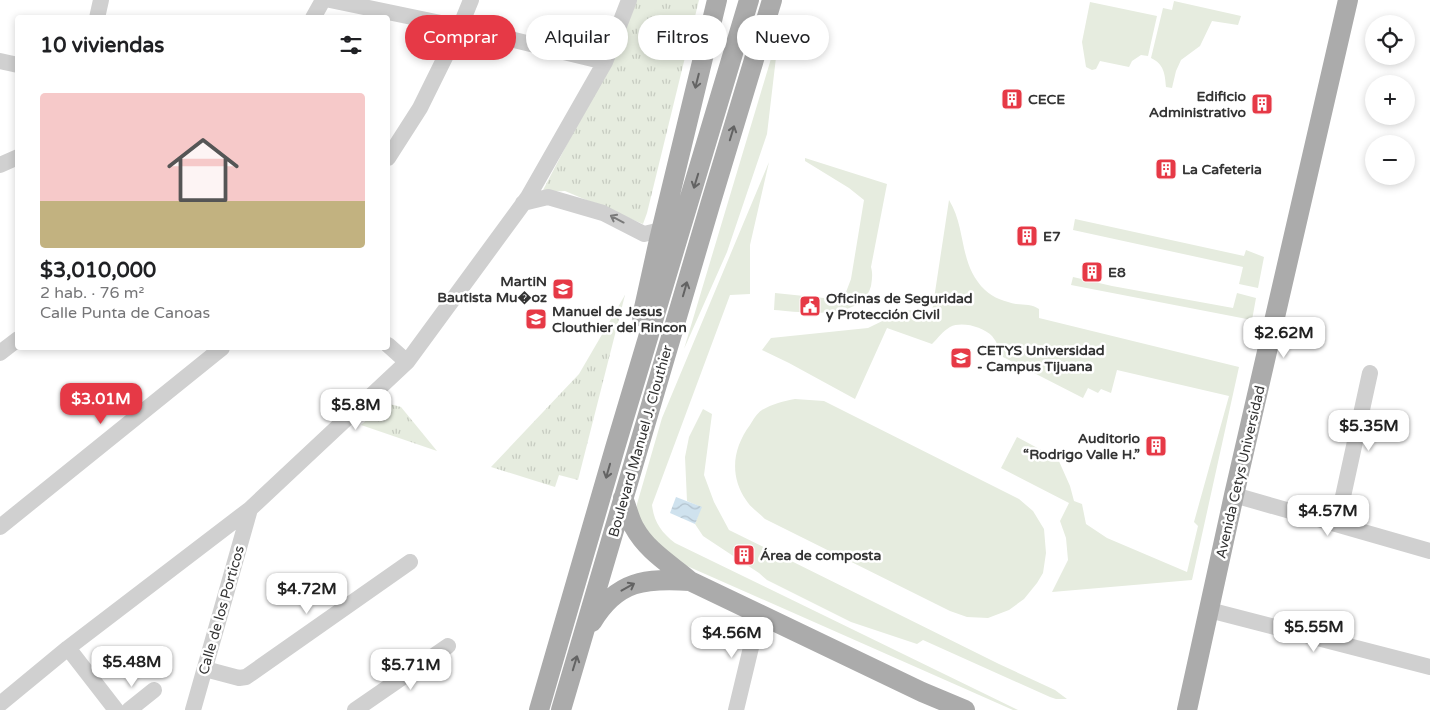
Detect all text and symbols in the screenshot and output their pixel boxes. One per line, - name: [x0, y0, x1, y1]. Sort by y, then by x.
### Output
- chip: Comprar: [405, 15, 516, 60]
- chip: Alquilar: [526, 15, 628, 60]
- chip: Filtros: [638, 15, 727, 60]
- chip: Nuevo: [737, 15, 829, 60]
- map controls: [1365, 15, 1415, 185]
- button: locate: [1365, 15, 1415, 65]
- icon: filters: [337, 31, 365, 59]
- text: 10 viviendas: [40, 33, 164, 58]
- one-way arrow: [692, 73, 701, 89]
- button: +: [1365, 75, 1415, 125]
- building icon: CECE: [1000, 87, 1024, 111]
- place label: Edificio Administrativo: [1149, 88, 1246, 121]
- place label: CECE: [1028, 91, 1065, 108]
- building icon: Edificio Administrativo: [1250, 92, 1274, 116]
- icon: home: [158, 125, 248, 215]
- one-way arrow: [727, 126, 737, 142]
- button: −: [1365, 135, 1415, 185]
- building icon: La Cafeteria: [1154, 157, 1178, 181]
- place label: La Cafeteria: [1182, 161, 1262, 178]
- one-way arrow: [690, 173, 700, 189]
- one-way arrow: [610, 214, 625, 223]
- building icon: E7: [1015, 224, 1039, 248]
- place label: E7: [1043, 228, 1061, 245]
- text: $3,010,000: [40, 258, 156, 283]
- building icon: E8: [1080, 260, 1104, 284]
- place label: E8: [1108, 264, 1126, 281]
- place label: MartiN Bautista Mu�oz: [437, 273, 547, 306]
- school or university icon: MartiN Bautista Mu�oz: [551, 277, 575, 301]
- one-way arrow: [681, 282, 691, 298]
- text: 2 hab. · 76 m²: [40, 283, 144, 303]
- place label: Oficinas de Seguridad y Protección Civil: [826, 290, 973, 323]
- public building icon: Oficinas de Seguridad y Protección Civil: [798, 294, 822, 318]
- text: Calle Punta de Canoas: [40, 303, 210, 323]
- place label: Manuel de Jesus Clouthier del Rincon: [552, 303, 687, 336]
- school or university icon: Manuel de Jesus Clouthier del Rincon: [524, 307, 548, 331]
- pin: $2.62M: [1243, 316, 1325, 359]
- text: $2.62M: [1254, 323, 1314, 343]
- place label: CETYS Universidad - Campus Tijuana: [977, 342, 1105, 375]
- street label: Boulevard Manuel J. Clouthier: [605, 343, 676, 539]
- school or university icon: CETYS Universidad - Campus Tijuana: [949, 346, 973, 370]
- pin: $3.01M: [60, 382, 142, 425]
- street label: Avenida Cetys Universidad: [1212, 384, 1269, 560]
- pin: $5.8M: [321, 388, 391, 431]
- text: $3.01M: [71, 389, 131, 409]
- text: $5.8M: [331, 395, 381, 415]
- pin: $5.35M: [1328, 410, 1410, 452]
- text: $5.35M: [1339, 416, 1399, 436]
- place label: Auditorio “Rodrigo Valle H.”: [1023, 430, 1140, 463]
- building icon: Auditorio “Rodrigo Valle H.”: [1144, 434, 1168, 458]
- one-way arrow: [603, 462, 613, 478]
- pin: $4.57M: [1287, 494, 1369, 537]
- text: $4.57M: [1298, 501, 1358, 521]
- street label: Calle de los Porticos: [195, 543, 248, 677]
- building icon: Área de composta: [732, 543, 756, 567]
- place label: Área de composta: [760, 547, 881, 564]
- pin: $4.72M: [266, 572, 348, 615]
- text: $4.72M: [277, 579, 337, 599]
- one-way arrow: [621, 582, 636, 592]
- pin: $5.55M: [1273, 610, 1355, 653]
- pin: $4.56M: [691, 616, 773, 659]
- text: $5.55M: [1284, 617, 1344, 637]
- text: $4.56M: [702, 623, 762, 643]
- pin: $5.48M: [91, 646, 173, 688]
- pin: $5.71M: [370, 648, 452, 691]
- text: $5.48M: [102, 652, 162, 672]
- text: $5.71M: [381, 655, 441, 675]
- one-way arrow: [571, 656, 581, 672]

